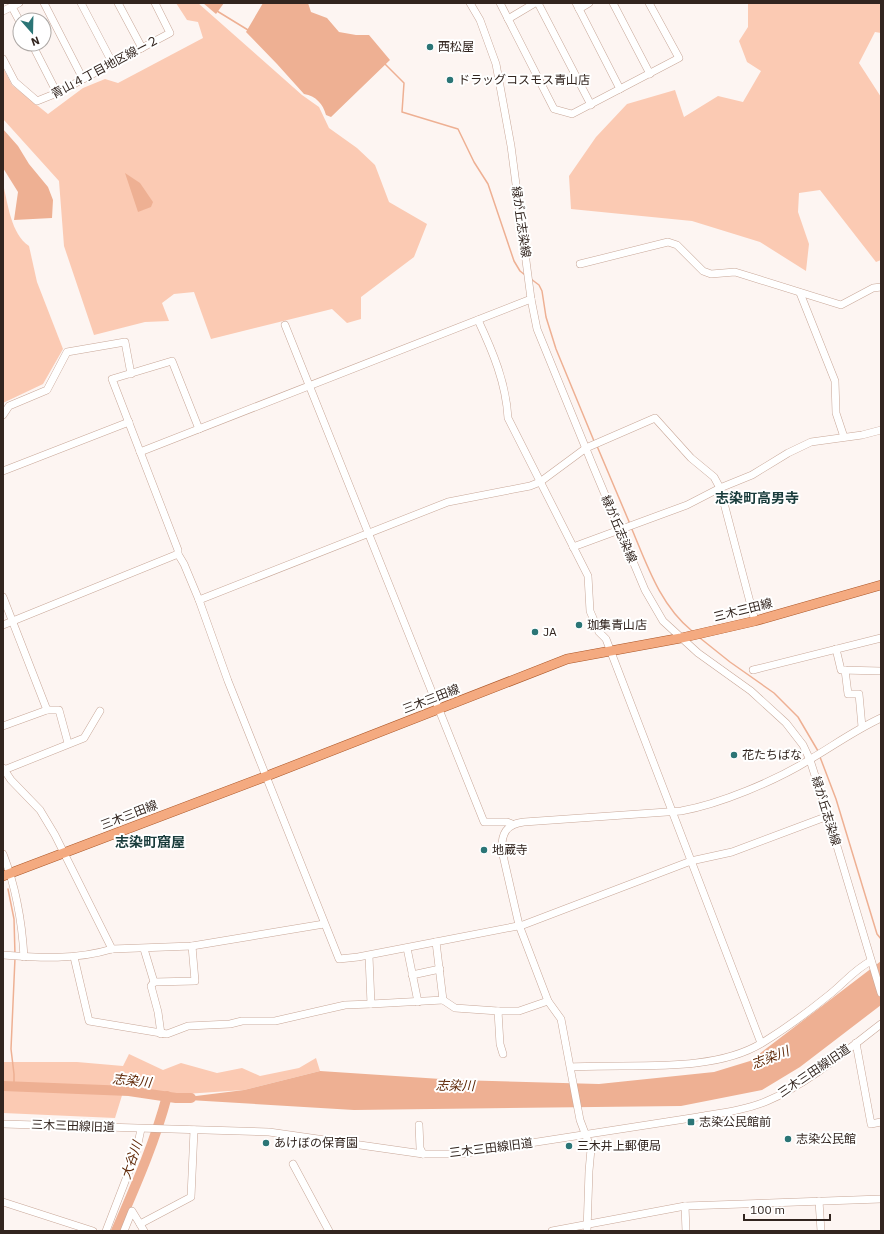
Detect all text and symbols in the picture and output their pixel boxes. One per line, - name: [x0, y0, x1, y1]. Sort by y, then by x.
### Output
- north arrow: [12, 12, 52, 52]
- street label: 青山４丁目地区線ー２: [48, 32, 161, 101]
- text: N: [29, 33, 42, 49]
- place label: 西松屋: [438, 39, 474, 54]
- marker: 西松屋: [425, 42, 435, 52]
- place label: ドラッグコスモス青山店: [458, 72, 590, 87]
- marker: ドラッグコスモス青山店: [445, 75, 455, 85]
- street label: 緑が丘志染線: [509, 185, 534, 259]
- district label: 志染町高男寺: [715, 489, 799, 507]
- street label: 緑が丘志染線: [598, 493, 640, 565]
- street label: 三木三田線: [712, 595, 774, 624]
- place label: 珈集青山店: [587, 617, 647, 632]
- marker: 珈集青山店: [574, 620, 584, 630]
- place label: JA: [543, 624, 557, 639]
- marker: JA: [530, 627, 540, 637]
- street label: 三木三田線: [400, 681, 462, 716]
- place label: 花たちばな: [742, 747, 802, 762]
- marker: 花たちばな: [729, 750, 739, 760]
- street label: 緑が丘志染線: [809, 774, 844, 847]
- street label: 三木三田線: [98, 797, 160, 832]
- district label: 志染町窟屋: [115, 833, 185, 851]
- place label: 地蔵寺: [492, 842, 528, 857]
- marker: 地蔵寺: [479, 845, 489, 855]
- street label: 三木三田線旧道: [775, 1041, 853, 1100]
- water label: 志染川: [749, 1042, 793, 1072]
- water label: 志染川: [112, 1070, 154, 1091]
- water label: 志染川: [435, 1077, 477, 1094]
- place label: 志染公民館前: [699, 1114, 771, 1129]
- street label: 三木三田線旧道: [31, 1117, 115, 1134]
- marker: 志染公民館前: [686, 1117, 696, 1127]
- place label: 志染公民館: [796, 1131, 856, 1146]
- marker: 志染公民館: [783, 1134, 793, 1144]
- place label: あけぼの保育園: [274, 1135, 358, 1150]
- street label: 三木三田線旧道: [448, 1135, 534, 1160]
- water label: 大谷川: [117, 1137, 147, 1181]
- marker: あけぼの保育園: [261, 1138, 271, 1148]
- place label: 三木井上郵便局: [577, 1138, 661, 1153]
- marker: 三木井上郵便局: [564, 1141, 574, 1151]
- scale bar: [744, 1196, 830, 1222]
- text: 100 m: [750, 1202, 785, 1217]

